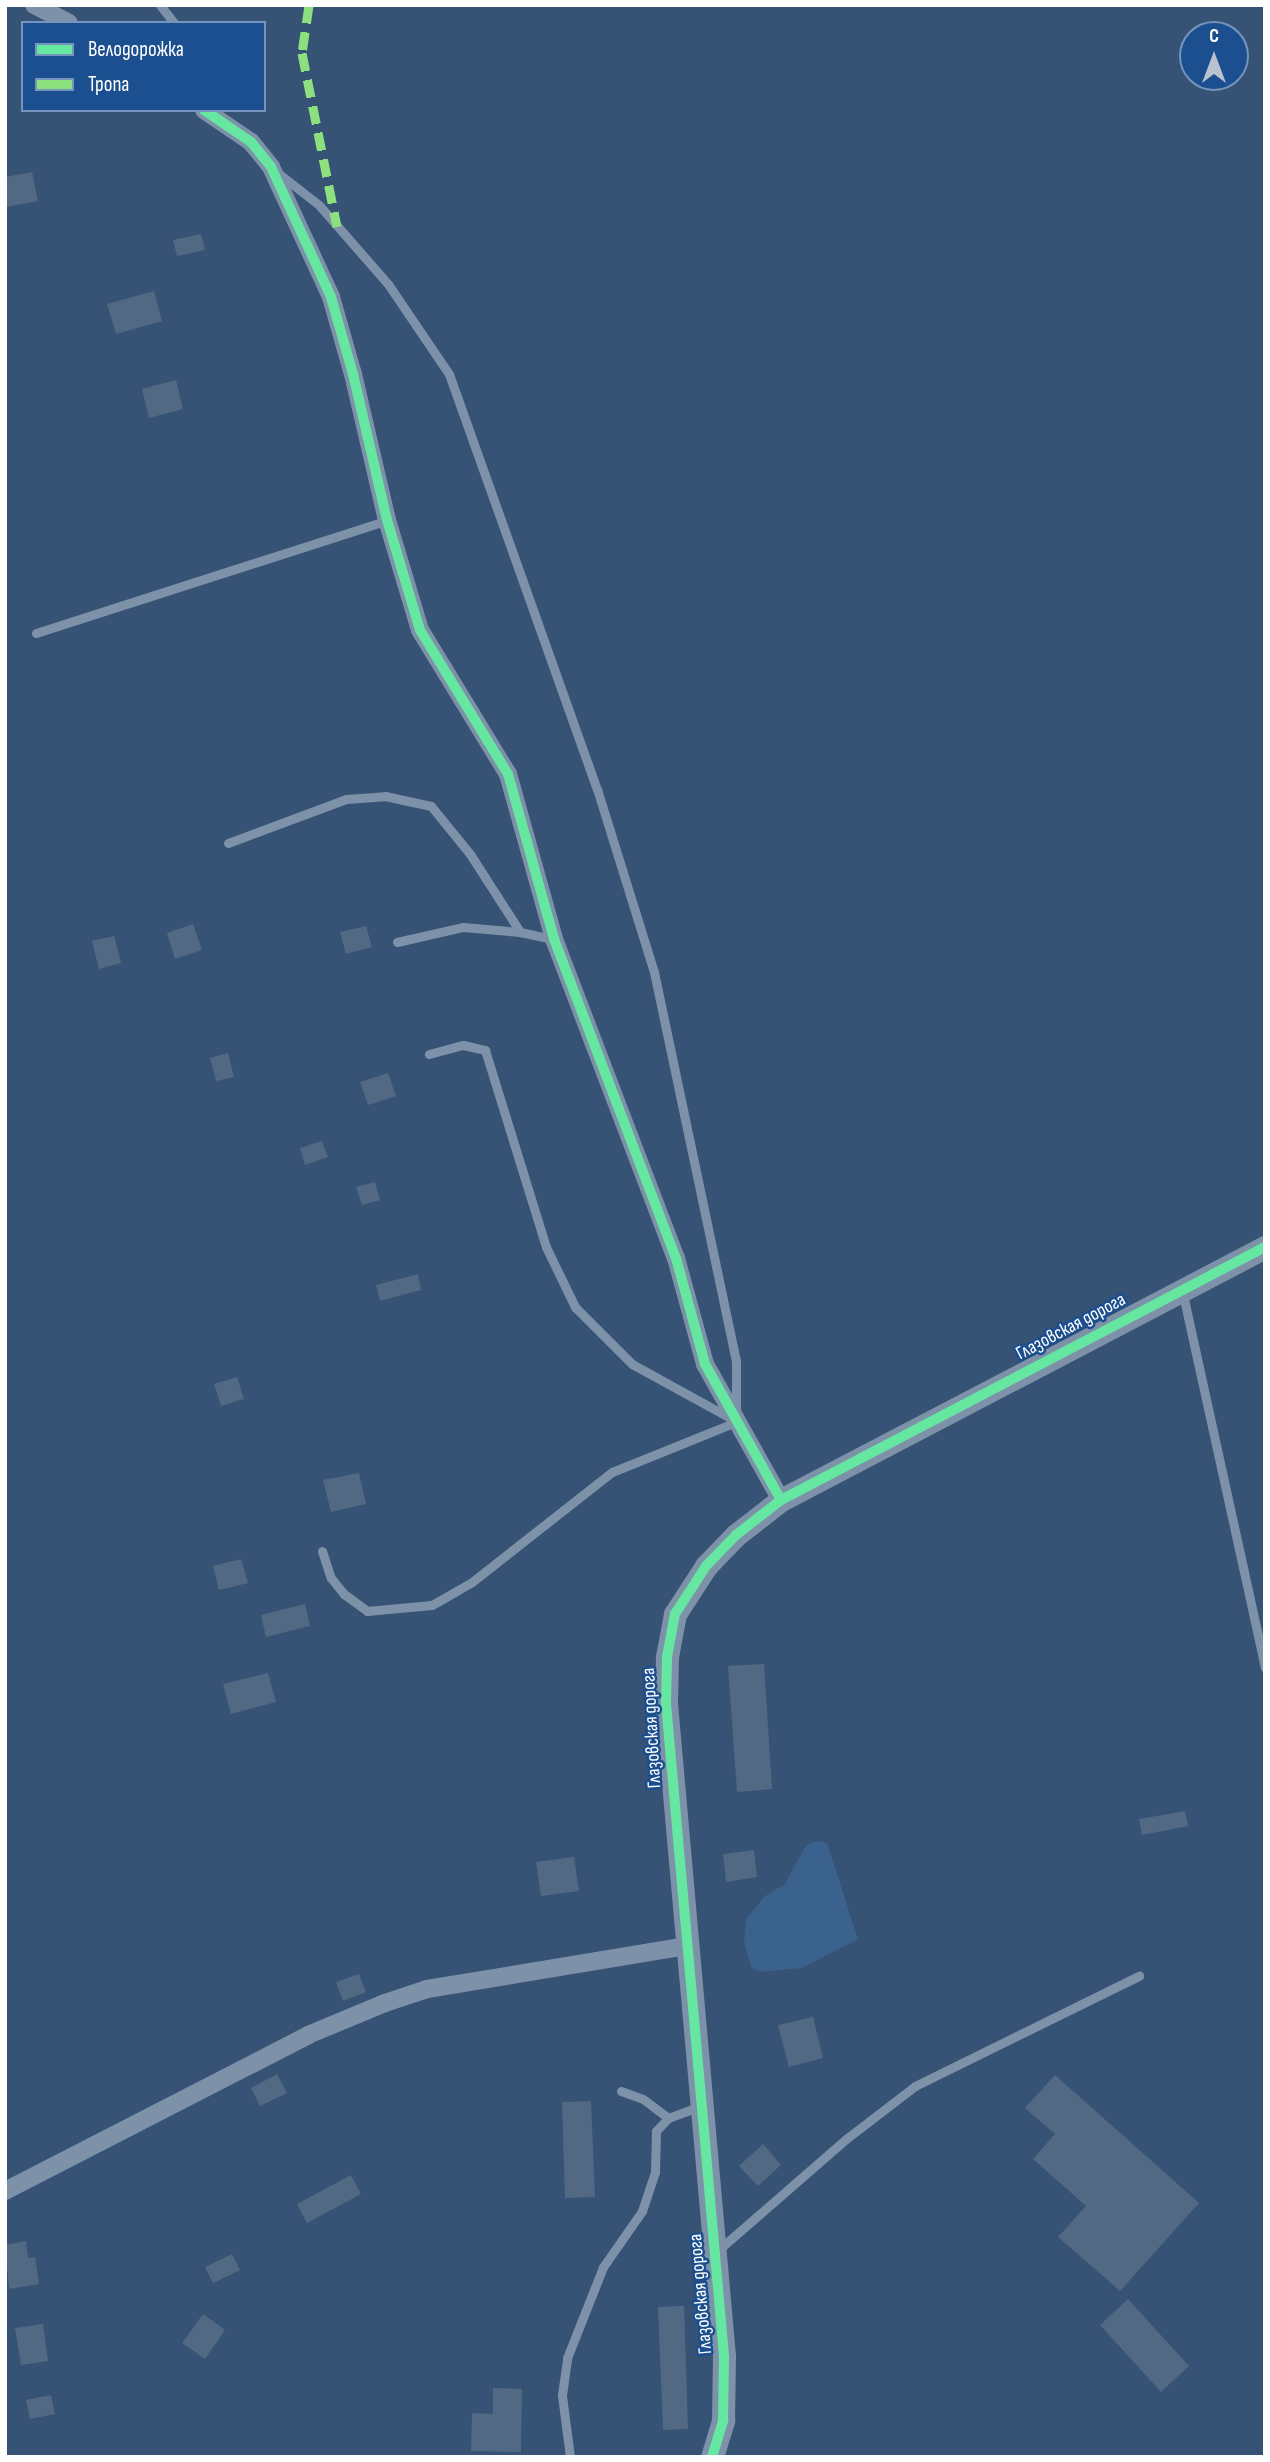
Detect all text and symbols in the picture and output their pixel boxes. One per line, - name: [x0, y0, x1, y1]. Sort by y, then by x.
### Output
- legend: [21, 21, 266, 112]
- north arrow: [1179, 21, 1249, 91]
- text: С: [1209, 25, 1219, 48]
- text: Велодорожка: [88, 37, 184, 62]
- text: Тропа: [88, 72, 129, 97]
- street label: Глазовская дорога: [1012, 1289, 1130, 1365]
- street label: Глазовская дорога: [637, 1667, 667, 1789]
- street label: Глазовская дорога: [684, 2233, 718, 2355]

